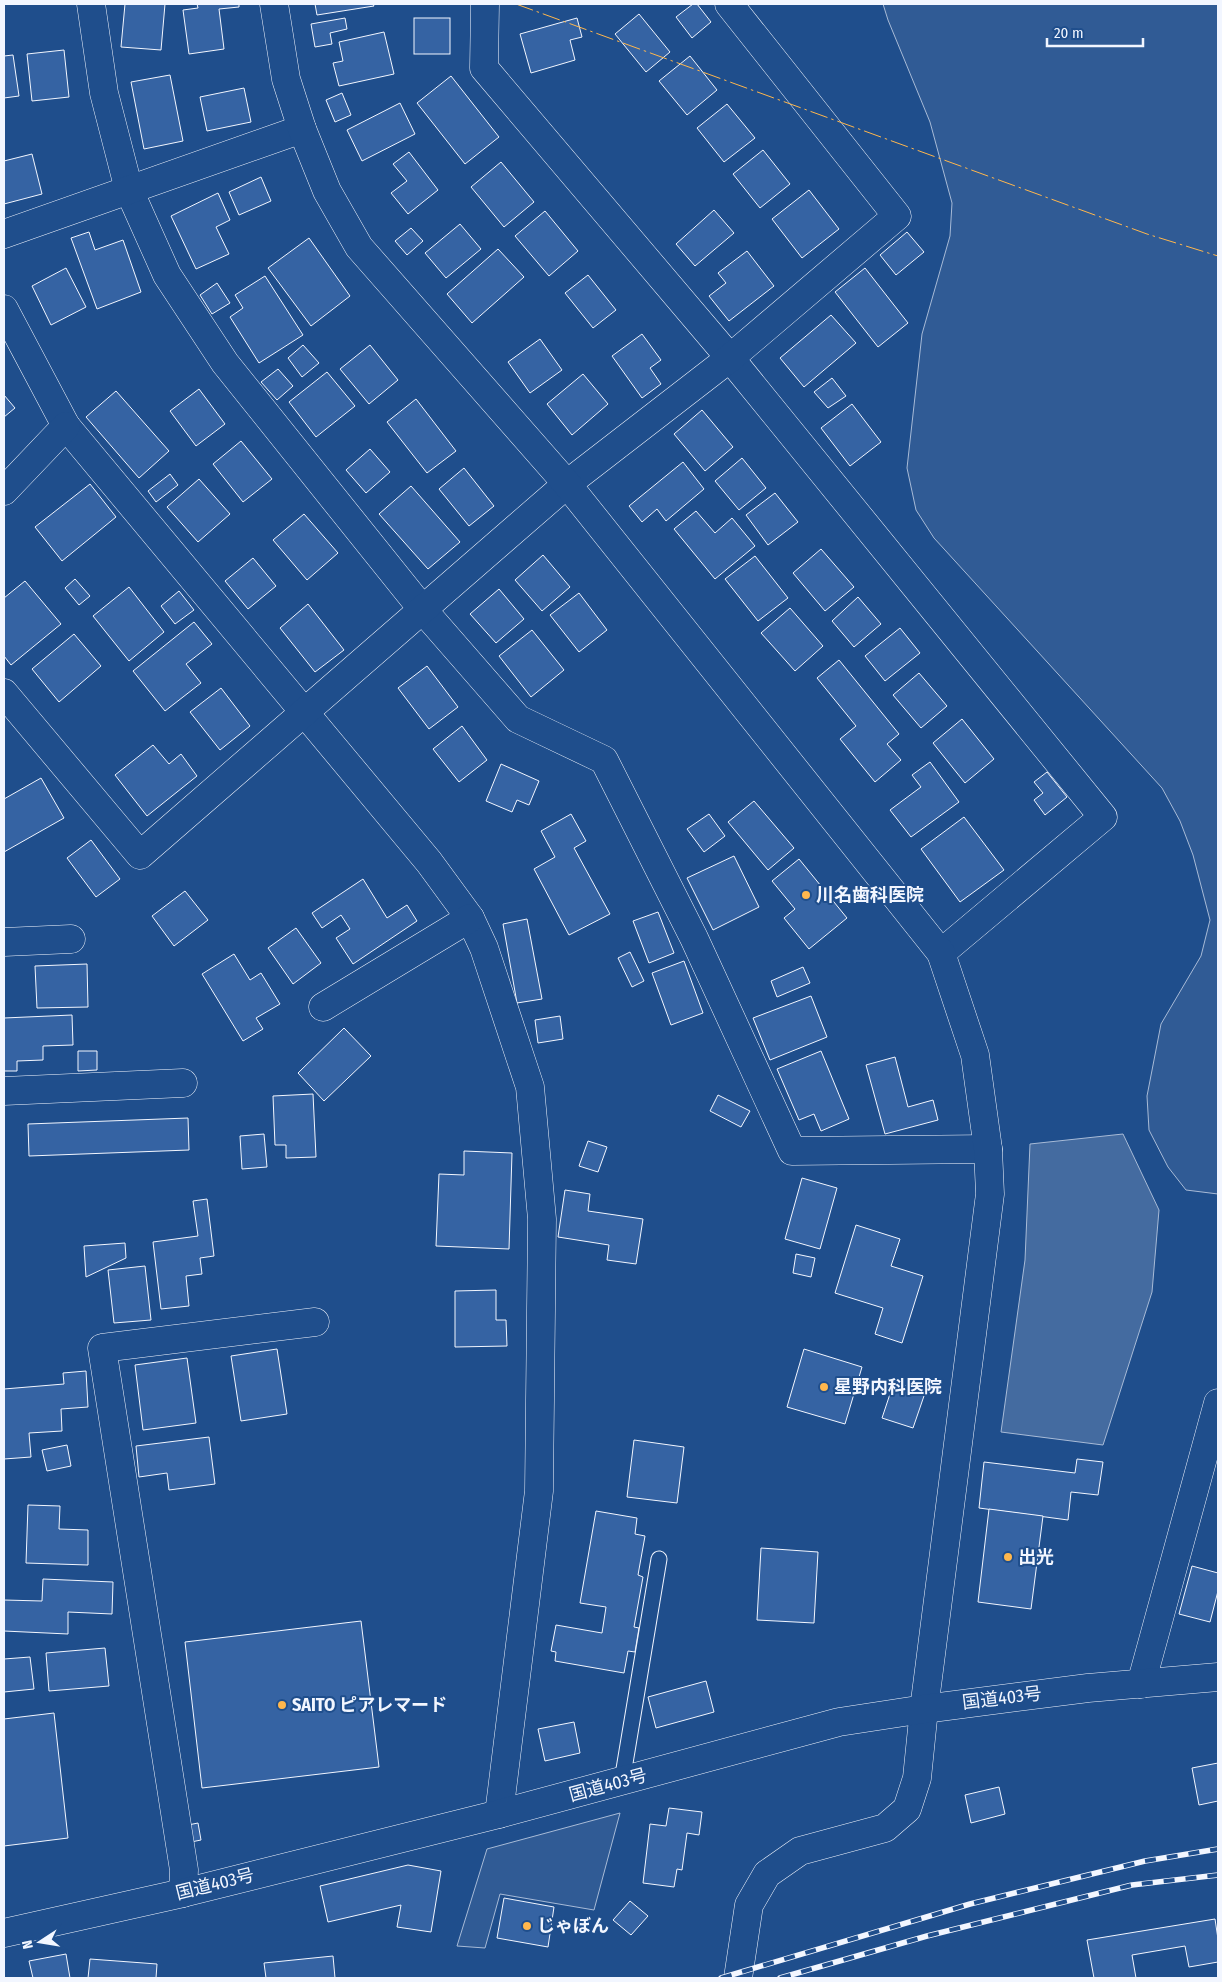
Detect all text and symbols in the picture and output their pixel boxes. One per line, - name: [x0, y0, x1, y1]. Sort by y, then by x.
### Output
- scale bar: [1047, 15, 1143, 47]
- text: 20 m: [1054, 24, 1084, 42]
- place label: 川名歯科医院: [816, 884, 924, 906]
- marker: 川名歯科医院: [800, 889, 812, 901]
- place label: 星野内科医院: [834, 1376, 942, 1398]
- marker: 星野内科医院: [818, 1381, 830, 1393]
- place label: 出光: [1018, 1546, 1054, 1568]
- marker: 出光: [1002, 1551, 1014, 1563]
- street label: 国道403号: [961, 1682, 1043, 1714]
- place label: SAITO ピアレマード: [292, 1694, 447, 1716]
- marker: SAITO ピアレマード: [276, 1699, 288, 1711]
- street label: 国道403号: [567, 1764, 649, 1806]
- street label: 国道403号: [174, 1864, 256, 1904]
- place label: じゃぼん: [537, 1915, 609, 1937]
- north arrow: [15, 1917, 65, 1967]
- marker: じゃぼん: [521, 1920, 533, 1932]
- text: N: [19, 1939, 37, 1950]

